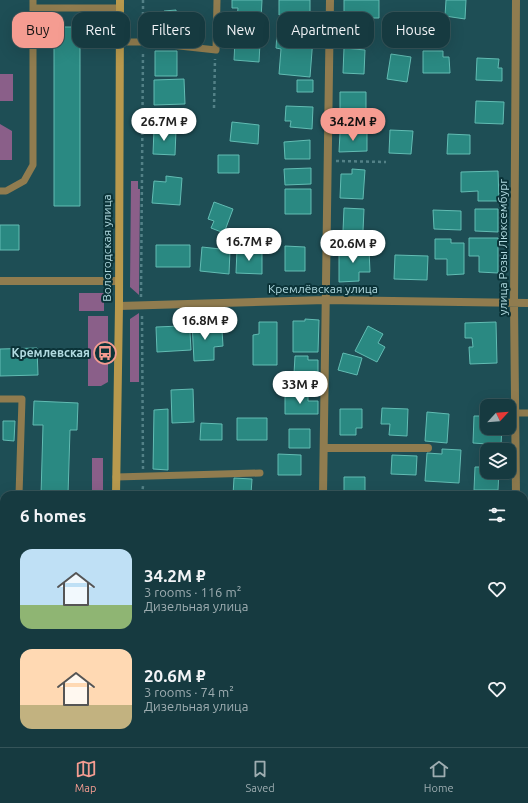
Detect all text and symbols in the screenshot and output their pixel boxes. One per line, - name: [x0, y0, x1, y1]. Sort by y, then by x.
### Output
- chip: Buy: [12, 12, 64, 48]
- chip: Rent: [72, 12, 130, 48]
- chip: Filters: [138, 12, 205, 48]
- chip: New: [213, 12, 269, 48]
- chip: Apartment: [277, 12, 374, 48]
- chip: House: [382, 12, 450, 48]
- pin: 26.7M ₽: [127, 108, 201, 142]
- pin: 34.2M ₽: [316, 108, 390, 142]
- text: 26.7M ₽: [140, 114, 188, 128]
- text: 34.2M ₽: [329, 114, 377, 128]
- street label: улица Розы Люксембург: [496, 179, 509, 315]
- street label: Вологодская улица: [100, 194, 113, 302]
- pin: 16.7M ₽: [212, 228, 286, 262]
- pin: 20.6M ₽: [316, 230, 390, 264]
- text: 16.7M ₽: [225, 234, 273, 248]
- text: 20.6M ₽: [329, 236, 377, 250]
- street label: Кремлёвская улица: [268, 282, 378, 295]
- pin: 16.8M ₽: [168, 307, 242, 341]
- text: 16.8M ₽: [181, 313, 229, 327]
- bus stop icon: Кремлевская: [92, 340, 118, 366]
- place label: Кремлевская: [12, 346, 90, 359]
- pin: 33M ₽: [272, 371, 328, 405]
- text: 33M ₽: [282, 377, 318, 391]
- north arrow: [480, 399, 516, 435]
- map controls: [480, 399, 516, 479]
- button: layers: [480, 443, 516, 479]
- icon: filters: [486, 504, 508, 526]
- text: 6 homes: [20, 506, 86, 525]
- icon: home: [52, 565, 100, 613]
- text: 34.2M ₽: [144, 566, 206, 585]
- icon: heart: [486, 578, 508, 600]
- text: 3 rooms · 116 m²: [144, 585, 241, 599]
- text: Дизельная улица: [144, 599, 248, 613]
- icon: home: [52, 665, 100, 713]
- text: 20.6M ₽: [144, 666, 206, 685]
- icon: heart: [486, 678, 508, 700]
- text: 3 rooms · 74 m²: [144, 685, 234, 699]
- text: Дизельная улица: [144, 699, 248, 713]
- tab: Map: [75, 758, 97, 794]
- tab: Saved: [246, 758, 275, 794]
- tab: Home: [424, 758, 453, 794]

